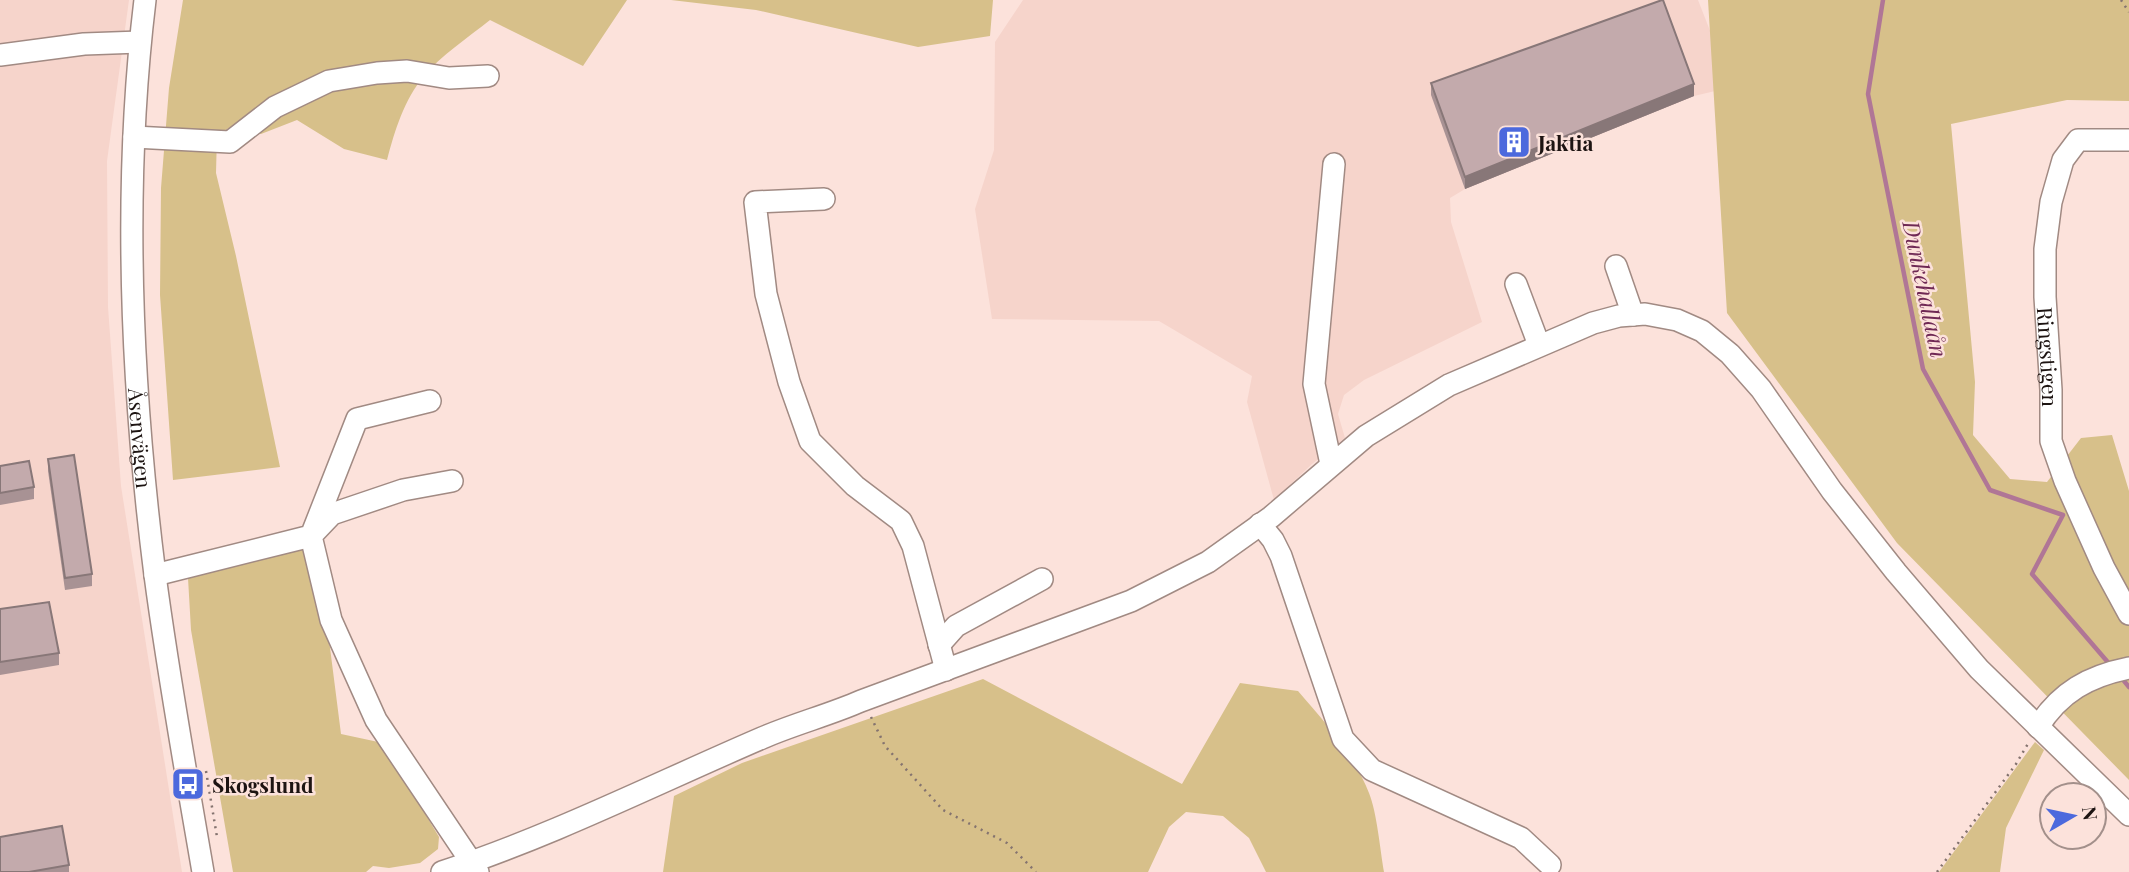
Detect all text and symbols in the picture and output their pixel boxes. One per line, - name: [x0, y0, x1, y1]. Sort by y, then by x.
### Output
- building icon: Jaktia: [1495, 123, 1533, 161]
- place label: Jaktia: [1537, 128, 1593, 156]
- water label: Dunkehallaån: [1896, 217, 1956, 360]
- street label: Ringstigen: [2032, 306, 2065, 407]
- street label: Åsenvägen: [123, 386, 159, 490]
- bus stop icon: Skogslund: [169, 765, 207, 803]
- place label: Skogslund: [212, 770, 314, 798]
- north arrow: [2038, 781, 2108, 851]
- text: N: [2077, 804, 2105, 822]

